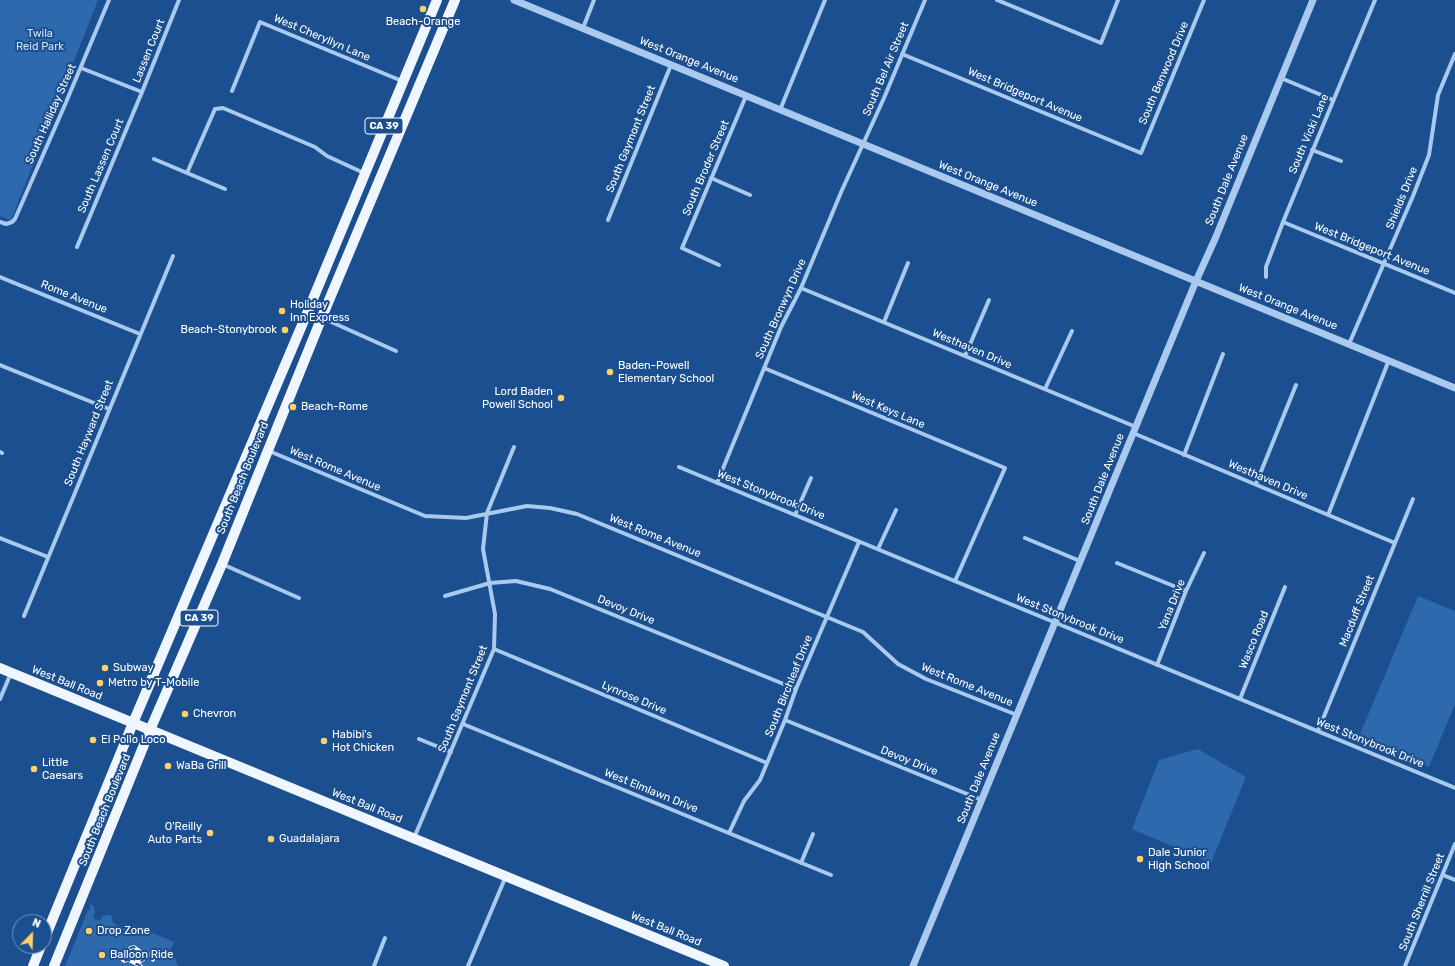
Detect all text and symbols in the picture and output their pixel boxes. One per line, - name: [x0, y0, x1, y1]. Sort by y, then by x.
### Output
- marker: Beach-Orange: [418, 4, 428, 14]
- street label: West Cheryllyn Lane: [272, 12, 372, 64]
- place label: Beach-Orange: [386, 15, 460, 29]
- street label: Lassen Court: [130, 17, 168, 85]
- street label: South Bel Air Street: [860, 20, 912, 118]
- street label: South Benwood Drive: [1136, 20, 1192, 126]
- park label: Twila Reid Park: [16, 27, 64, 53]
- street label: West Orange Avenue: [638, 34, 740, 86]
- street label: South Halliday Street: [23, 62, 79, 166]
- street label: West Bridgeport Avenue: [966, 65, 1084, 125]
- street label: South Gaymont Street: [603, 83, 659, 195]
- street label: South Vicki Lane: [1286, 92, 1332, 176]
- street label: South Lassen Court: [75, 117, 127, 215]
- road number: CA 39: [365, 118, 403, 134]
- street label: South Broder Street: [680, 118, 732, 218]
- street label: South Dale Avenue: [1203, 132, 1251, 228]
- street label: West Orange Avenue: [937, 158, 1039, 210]
- street label: Shields Drive: [1383, 165, 1421, 231]
- street label: West Bridgeport Avenue: [1312, 220, 1432, 278]
- street label: South Bronwyn Drive: [753, 257, 809, 361]
- street label: Rome Avenue: [39, 278, 109, 316]
- street label: West Orange Avenue: [1237, 281, 1339, 333]
- place label: Holiday Inn Express: [290, 298, 350, 324]
- marker: Holiday Inn Express: [277, 306, 287, 316]
- place label: Beach-Stonybrook: [181, 323, 277, 337]
- marker: Beach-Stonybrook: [280, 325, 290, 335]
- street label: Westhaven Drive: [930, 326, 1014, 372]
- place label: Baden-Powell Elementary School: [618, 359, 714, 385]
- marker: Baden-Powell Elementary School: [605, 367, 615, 377]
- street label: South Hayward Street: [62, 378, 116, 488]
- place label: Lord Baden Powell School: [482, 385, 553, 411]
- street label: West Keys Lane: [849, 389, 927, 431]
- marker: Lord Baden Powell School: [556, 393, 566, 403]
- place label: Beach-Rome: [301, 400, 368, 414]
- marker: Beach-Rome: [288, 402, 298, 412]
- street label: South Beach Boulevard: [214, 420, 272, 536]
- street label: South Dale Avenue: [1079, 431, 1127, 527]
- street label: West Rome Avenue: [287, 444, 383, 494]
- street label: Westhaven Drive: [1226, 457, 1310, 503]
- street label: West Stonybrook Drive: [715, 467, 827, 523]
- street label: West Rome Avenue: [607, 512, 703, 560]
- street label: Macduff Street: [1337, 573, 1377, 649]
- street label: Yana Drive: [1156, 577, 1188, 633]
- street label: West Stonybrook Drive: [1014, 591, 1126, 647]
- street label: Devoy Drive: [595, 592, 657, 628]
- street label: Wasco Road: [1236, 609, 1272, 671]
- road number: CA 39: [180, 610, 218, 626]
- street label: South Birchleaf Drive: [763, 633, 815, 739]
- street label: South Gaymont Street: [435, 643, 491, 755]
- place label: Subway: [113, 661, 154, 675]
- street label: West Rome Avenue: [919, 661, 1015, 709]
- street label: West Ball Road: [30, 663, 104, 703]
- marker: Subway: [100, 663, 110, 673]
- place label: Metro by T-Mobile: [108, 676, 199, 690]
- marker: Metro by T-Mobile: [95, 678, 105, 688]
- street label: Lynrose Drive: [600, 678, 668, 718]
- place label: Chevron: [193, 707, 236, 721]
- marker: Chevron: [180, 709, 190, 719]
- street label: West Stonybrook Drive: [1314, 715, 1426, 771]
- place label: Habibi's Hot Chicken: [332, 728, 394, 754]
- street label: South Dale Avenue: [955, 730, 1003, 826]
- place label: El Pollo Loco: [101, 733, 165, 747]
- marker: El Pollo Loco: [88, 735, 98, 745]
- marker: Habibi's Hot Chicken: [319, 736, 329, 746]
- street label: Devoy Drive: [878, 743, 940, 779]
- street label: South Beach Boulevard: [76, 752, 134, 868]
- place label: Little Caesars: [42, 756, 83, 782]
- place label: WaBa Grill: [176, 759, 226, 773]
- marker: WaBa Grill: [163, 761, 173, 771]
- marker: Little Caesars: [29, 764, 39, 774]
- street label: West Elmlawn Drive: [602, 766, 700, 816]
- street label: West Ball Road: [330, 786, 404, 826]
- place label: O'Reilly Auto Parts: [148, 820, 202, 846]
- marker: O'Reilly Auto Parts: [205, 828, 215, 838]
- place label: Guadalajara: [279, 832, 340, 846]
- marker: Guadalajara: [266, 834, 276, 844]
- place label: Dale Junior High School: [1148, 846, 1209, 872]
- street label: South Sherrill Street: [1396, 851, 1448, 953]
- marker: Dale Junior High School: [1135, 854, 1145, 864]
- street label: West Ball Road: [629, 909, 703, 949]
- north arrow: [12, 914, 52, 954]
- text: N: [30, 916, 43, 931]
- place label: Drop Zone: [97, 924, 150, 938]
- marker: Drop Zone: [84, 926, 94, 936]
- place label: Balloon Ride: [110, 948, 173, 962]
- marker: Balloon Ride: [97, 950, 107, 960]

